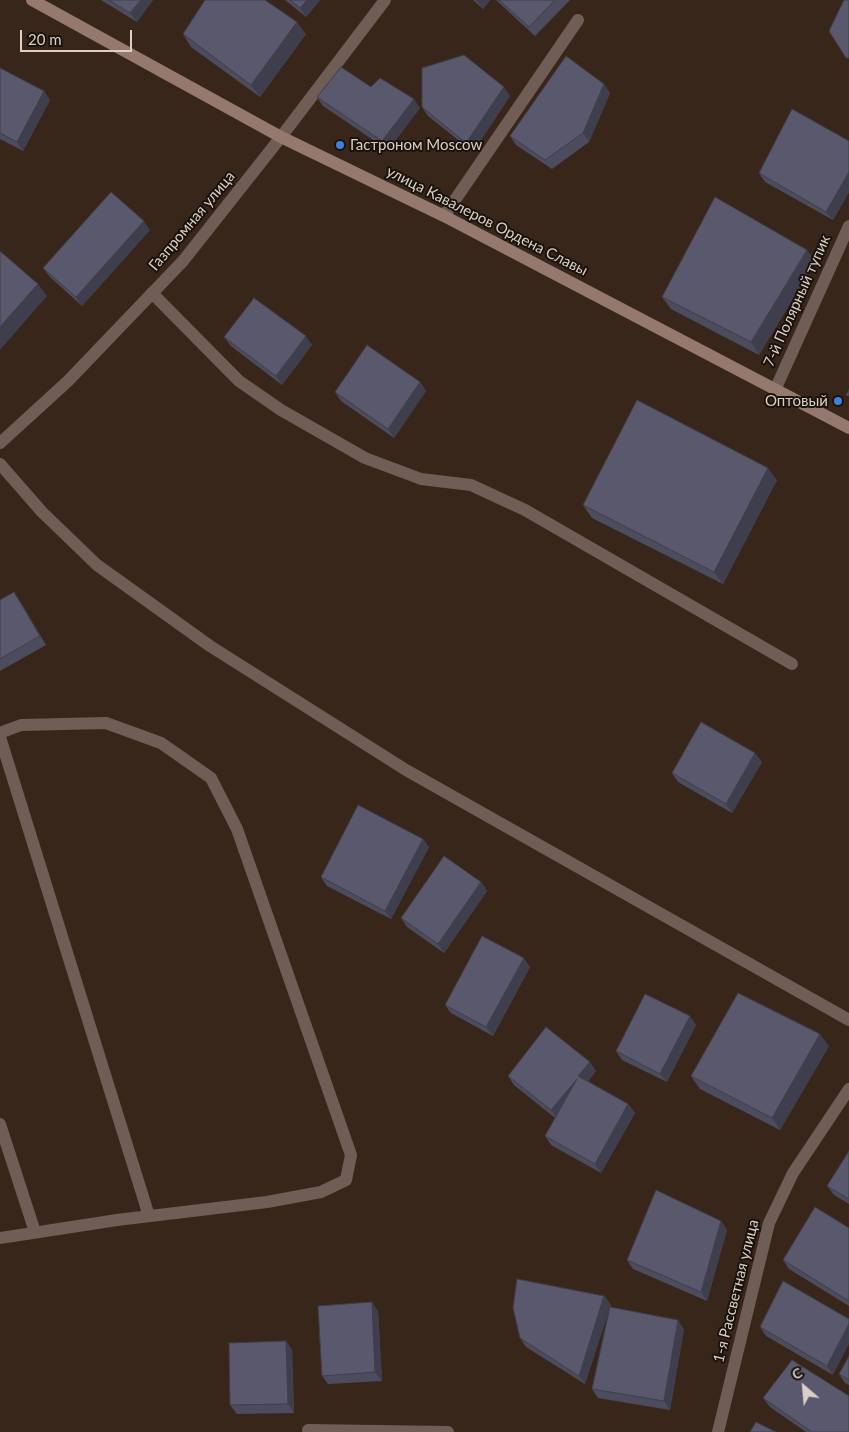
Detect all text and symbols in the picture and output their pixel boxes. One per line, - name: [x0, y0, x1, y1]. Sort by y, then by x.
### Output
- scale bar: [22, 20, 135, 52]
- text: 20 m: [28, 30, 62, 48]
- place label: Гастроном Moscow: [350, 136, 482, 154]
- marker: Гастроном Moscow: [334, 139, 346, 151]
- street label: улица Кавалеров Ордена Славы: [383, 162, 591, 280]
- street label: Газпромная улица: [145, 168, 239, 274]
- street label: 7-й Полярный тупик: [760, 232, 834, 370]
- place label: Оптовый: [765, 392, 828, 410]
- marker: Оптовый: [832, 395, 844, 407]
- street label: 1-я Рассветная улица: [710, 1218, 762, 1364]
- north arrow: [779, 1362, 829, 1412]
- text: С: [789, 1364, 805, 1383]

